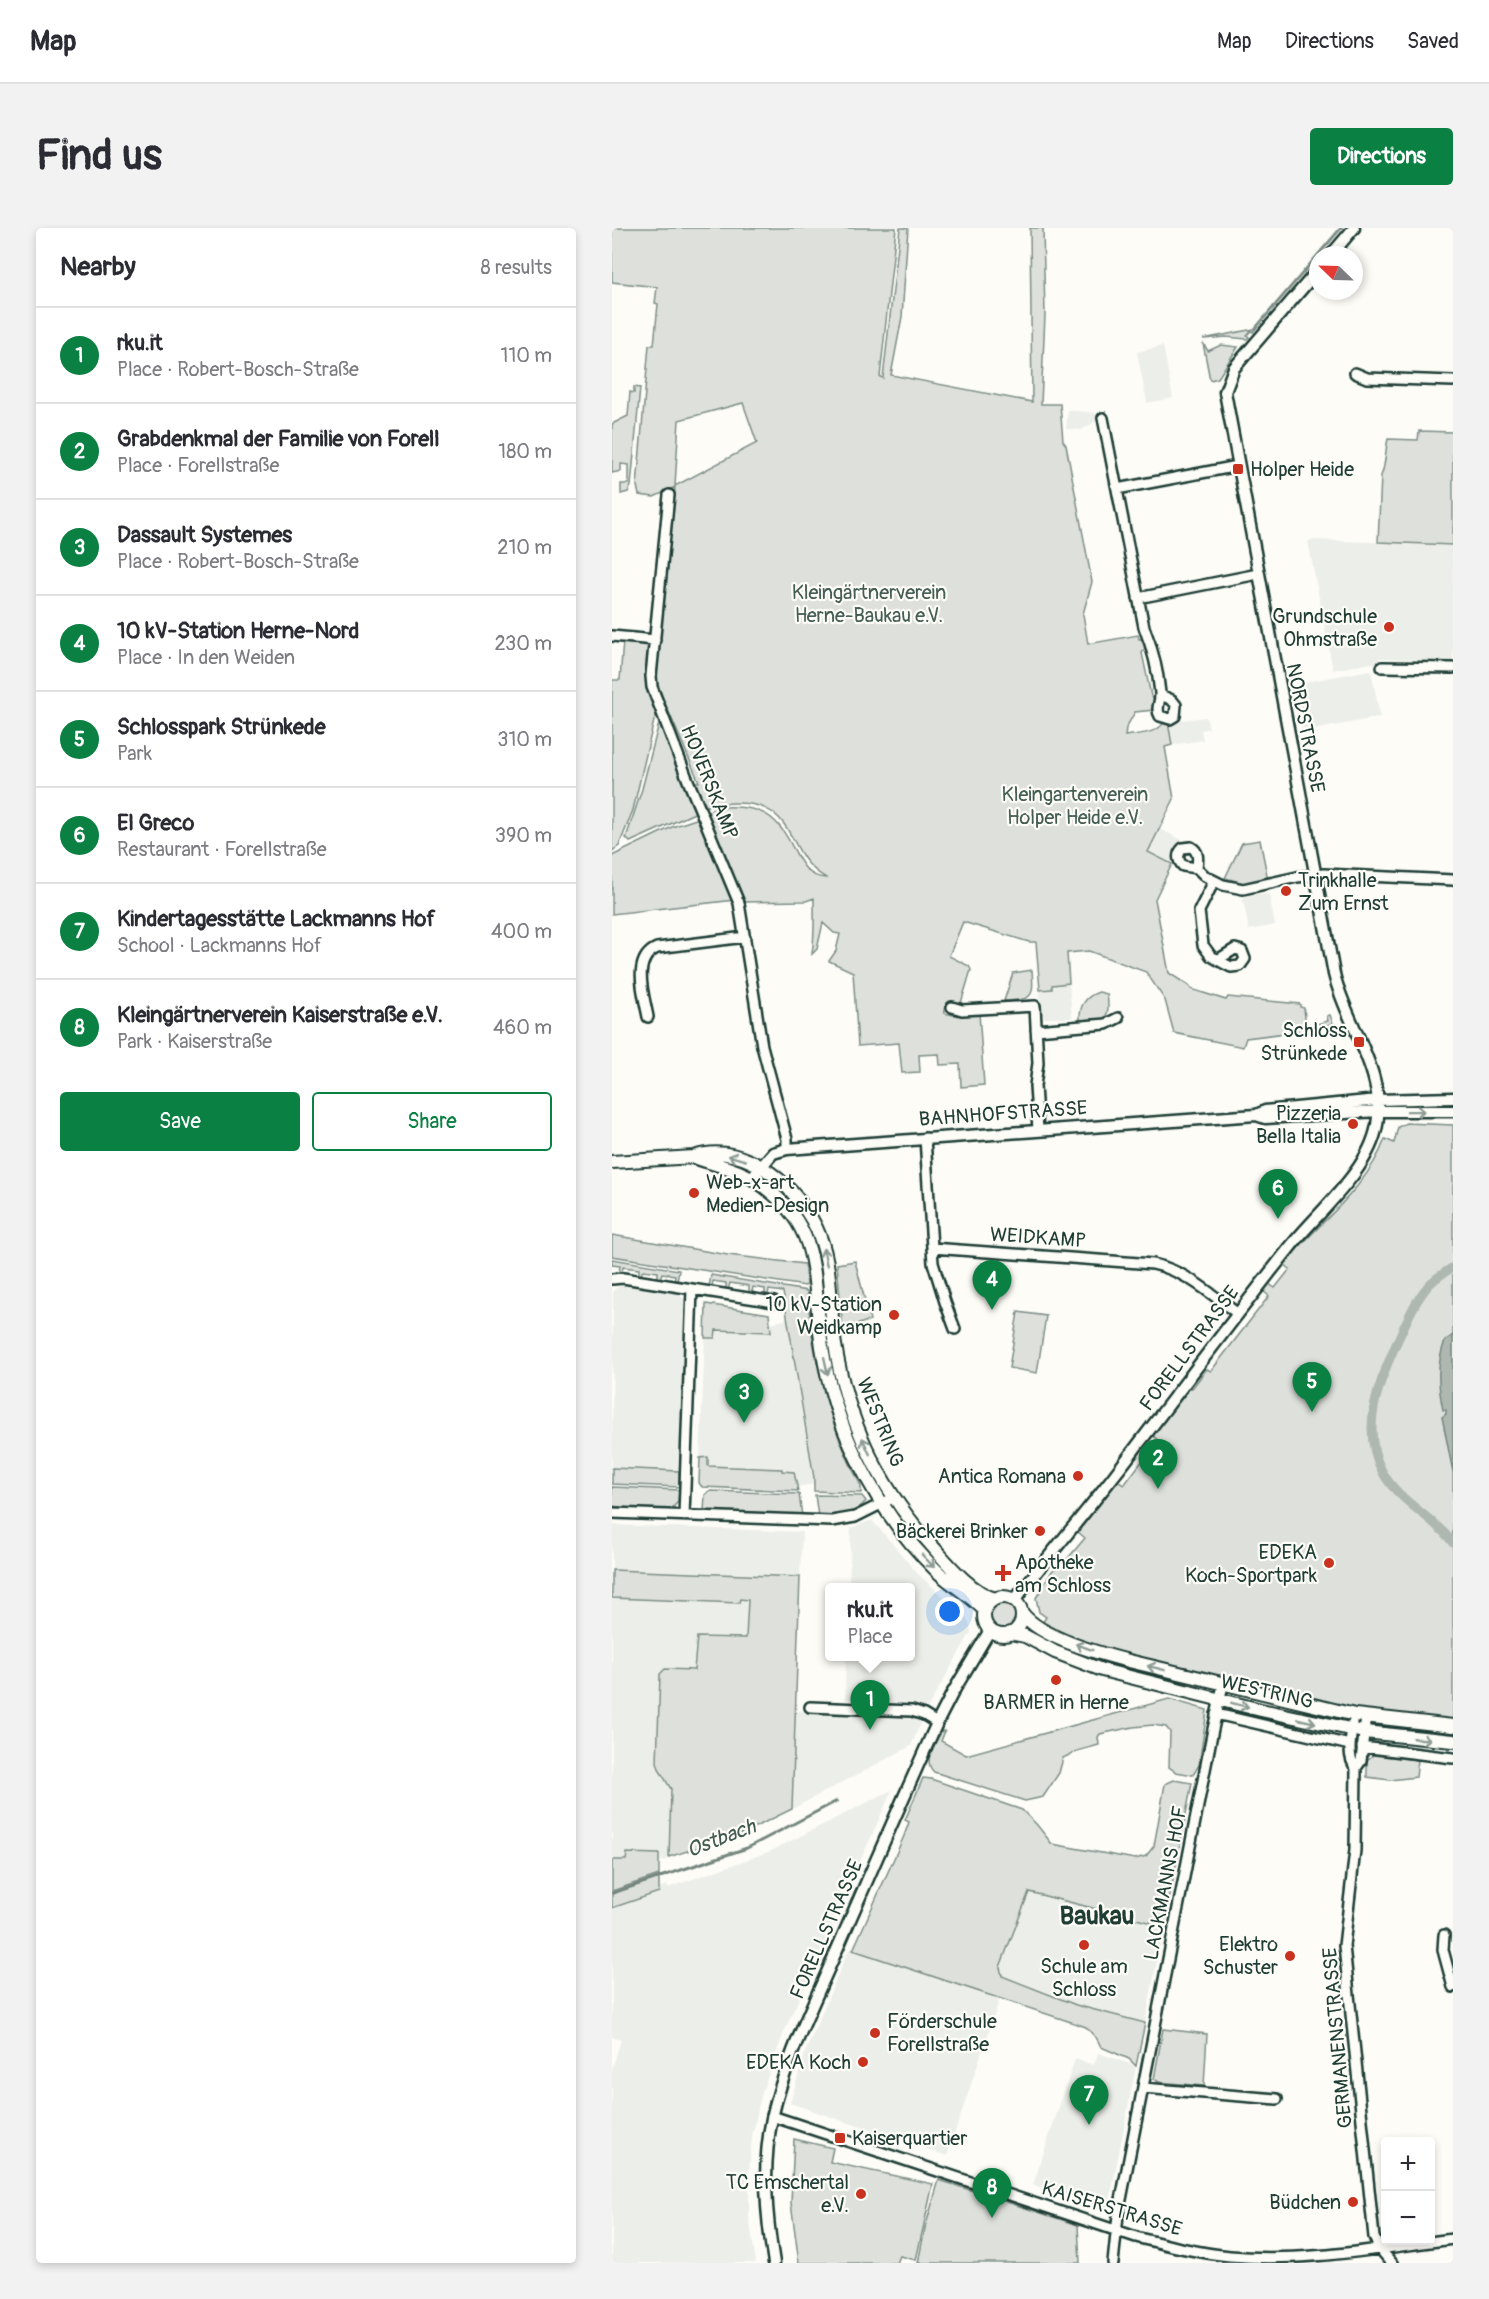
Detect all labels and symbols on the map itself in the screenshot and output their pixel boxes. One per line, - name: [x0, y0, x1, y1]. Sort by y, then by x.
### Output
- north arrow: [1309, 246, 1363, 300]
- place label: Holper Heide: [1250, 457, 1354, 482]
- marker: Holper Heide: [1231, 462, 1245, 476]
- park label: Kleingärtnerverein Herne-Baukau e.V.: [792, 580, 946, 628]
- place label: Grundschule Ohmstraße: [1272, 604, 1377, 652]
- marker: Grundschule Ohmstraße: [1382, 620, 1396, 634]
- street label: NORDSTRASSE: [1281, 661, 1330, 795]
- street label: HOVERSKAMP: [675, 721, 744, 843]
- park label: Kleingartenverein Holper Heide e.V.: [1002, 782, 1148, 830]
- place label: Trinkhalle Zum Ernst: [1298, 868, 1390, 916]
- marker: Trinkhalle Zum Ernst: [1279, 884, 1293, 898]
- place label: Schloss Strünkede: [1260, 1018, 1347, 1066]
- marker: Schloss Strünkede: [1352, 1035, 1366, 1049]
- street label: BAHNHOFSTRASSE: [918, 1095, 1088, 1132]
- place label: Pizzeria Bella Italia: [1256, 1101, 1341, 1149]
- one-way arrow: [1405, 1106, 1425, 1117]
- marker: Pizzeria Bella Italia: [1346, 1117, 1360, 1131]
- one-way arrow: [728, 1152, 747, 1163]
- place label: Web-x-art Medien-Design: [706, 1170, 829, 1218]
- pin: 6: [1258, 1170, 1298, 1219]
- marker: Web-x-art Medien-Design: [687, 1186, 701, 1200]
- street label: WEIDKAMP: [989, 1222, 1087, 1253]
- one-way arrow: [819, 1247, 830, 1267]
- pin: 4: [972, 1260, 1012, 1310]
- street label: FORELLSTRASSE: [1134, 1281, 1245, 1416]
- place label: 10 kV-Station Weidkamp: [765, 1292, 882, 1340]
- marker: 10 kV-Station Weidkamp: [887, 1308, 901, 1322]
- one-way arrow: [821, 1356, 832, 1376]
- pin: 5: [1292, 1362, 1332, 1412]
- pin: 3: [724, 1374, 764, 1423]
- street label: WESTRING: [851, 1374, 910, 1471]
- one-way arrow: [859, 1438, 871, 1456]
- pin: 2: [1138, 1440, 1178, 1489]
- place label: Antica Romana: [938, 1464, 1066, 1489]
- marker: Antica Romana: [1071, 1469, 1085, 1483]
- place label: Bäckerei Brinker: [896, 1519, 1028, 1544]
- marker: Bäckerei Brinker: [1033, 1524, 1047, 1538]
- place label: EDEKA Koch-Sportpark: [1185, 1540, 1318, 1588]
- place label: Apotheke am Schloss: [1015, 1550, 1111, 1598]
- one-way arrow: [920, 1554, 935, 1569]
- marker: EDEKA Koch-Sportpark: [1322, 1556, 1336, 1570]
- marker: Apotheke am Schloss: [996, 1566, 1010, 1580]
- your location: [935, 1597, 964, 1626]
- one-way arrow: [1075, 1641, 1094, 1652]
- one-way arrow: [1147, 1662, 1166, 1674]
- street label: WESTRING: [1218, 1669, 1316, 1714]
- marker: BARMER in Herne: [1049, 1673, 1063, 1687]
- pin: 1: [850, 1680, 890, 1730]
- place label: BARMER in Herne: [983, 1690, 1129, 1715]
- one-way arrow: [1231, 1699, 1250, 1711]
- one-way arrow: [1297, 1715, 1316, 1727]
- one-way arrow: [1412, 1734, 1432, 1745]
- street label: LACKMANNS HOF: [1138, 1804, 1193, 1962]
- water label: Ostbach: [683, 1813, 761, 1864]
- street label: FORELLSTRASSE: [784, 1855, 868, 2003]
- district label: Baukau: [1060, 1900, 1134, 1932]
- place label: Elektro Schuster: [1203, 1932, 1278, 1980]
- marker: Schule am Schloss: [1077, 1938, 1091, 1952]
- street label: GERMANENSTRASSE: [1317, 1946, 1358, 2129]
- marker: Elektro Schuster: [1283, 1949, 1297, 1963]
- place label: Schule am Schloss: [1040, 1954, 1128, 2002]
- place label: Förderschule Forellstraße: [887, 2009, 997, 2057]
- marker: Förderschule Forellstraße: [868, 2026, 882, 2040]
- place label: EDEKA Koch: [746, 2050, 851, 2075]
- marker: EDEKA Koch: [856, 2055, 870, 2069]
- pin: 7: [1070, 2076, 1108, 2125]
- place label: Kaiserquartier: [852, 2126, 967, 2151]
- marker: Kaiserquartier: [833, 2131, 847, 2145]
- pin: 8: [972, 2168, 1012, 2218]
- place label: TC Emschertal e.V.: [726, 2170, 849, 2218]
- street label: KAISERSTRASSE: [1039, 2175, 1185, 2242]
- marker: TC Emschertal e.V.: [854, 2187, 868, 2201]
- place label: Büdchen: [1269, 2190, 1341, 2215]
- marker: Büdchen: [1346, 2195, 1360, 2209]

